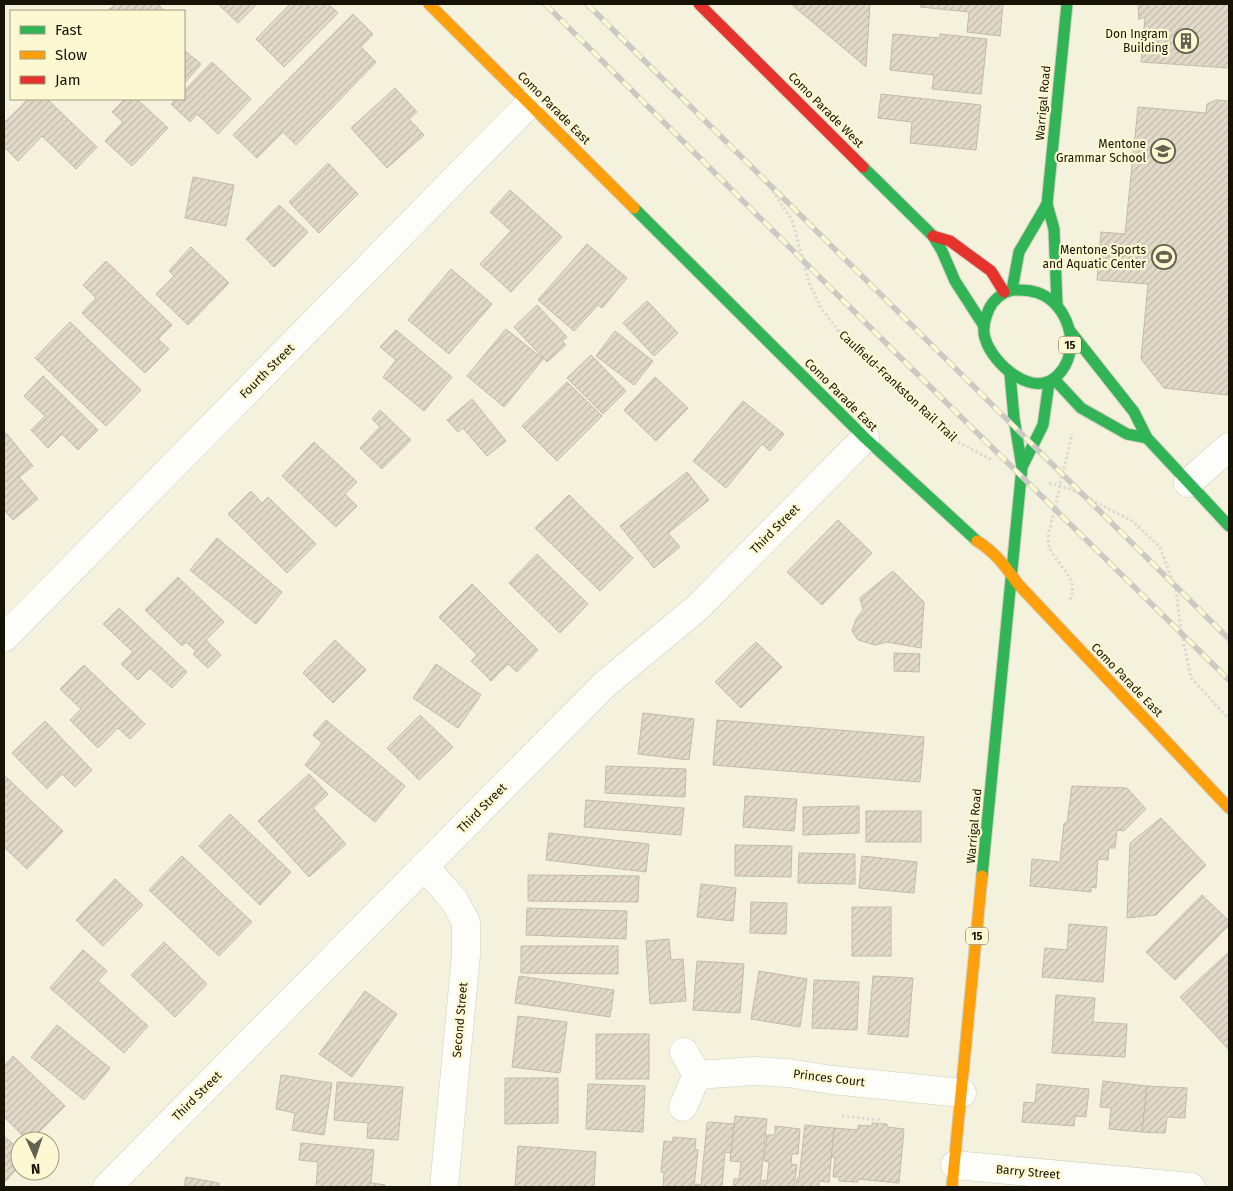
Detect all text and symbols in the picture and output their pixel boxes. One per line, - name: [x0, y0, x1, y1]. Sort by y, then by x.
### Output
- legend: [10, 10, 185, 100]
- text: Fast: [55, 21, 82, 39]
- place label: Don Ingram Building: [1105, 27, 1169, 55]
- building icon: Don Ingram Building: [1173, 28, 1199, 54]
- text: Slow: [55, 46, 87, 64]
- street label: Warrigal Road: [1033, 65, 1053, 141]
- street label: Como Parade East: [515, 69, 594, 148]
- street label: Como Parade West: [785, 69, 867, 151]
- text: Jam: [55, 71, 81, 89]
- place label: Mentone Grammar School: [1056, 137, 1146, 165]
- school or university icon: Mentone Grammar School: [1150, 138, 1176, 164]
- place label: Mentone Sports and Aquatic Center: [1043, 243, 1146, 271]
- sports icon: Mentone Sports and Aquatic Center: [1151, 244, 1177, 270]
- street label: Caulfield-Frankston Rail Trail: [836, 328, 960, 445]
- road number: 15: [1059, 336, 1081, 354]
- street label: Fourth Street: [237, 340, 298, 401]
- street label: Como Parade East: [802, 356, 881, 435]
- street label: Third Street: [747, 501, 803, 557]
- street label: Como Parade East: [1088, 640, 1166, 720]
- street label: Third Street: [454, 780, 510, 836]
- street label: Warrigal Road: [964, 788, 984, 864]
- road number: 15: [966, 928, 988, 944]
- street label: Second Street: [450, 981, 470, 1058]
- street label: Princes Court: [792, 1067, 866, 1089]
- street label: Third Street: [169, 1068, 225, 1124]
- north arrow: [10, 1131, 60, 1181]
- text: N: [31, 1160, 41, 1177]
- street label: Barry Street: [995, 1162, 1062, 1182]

